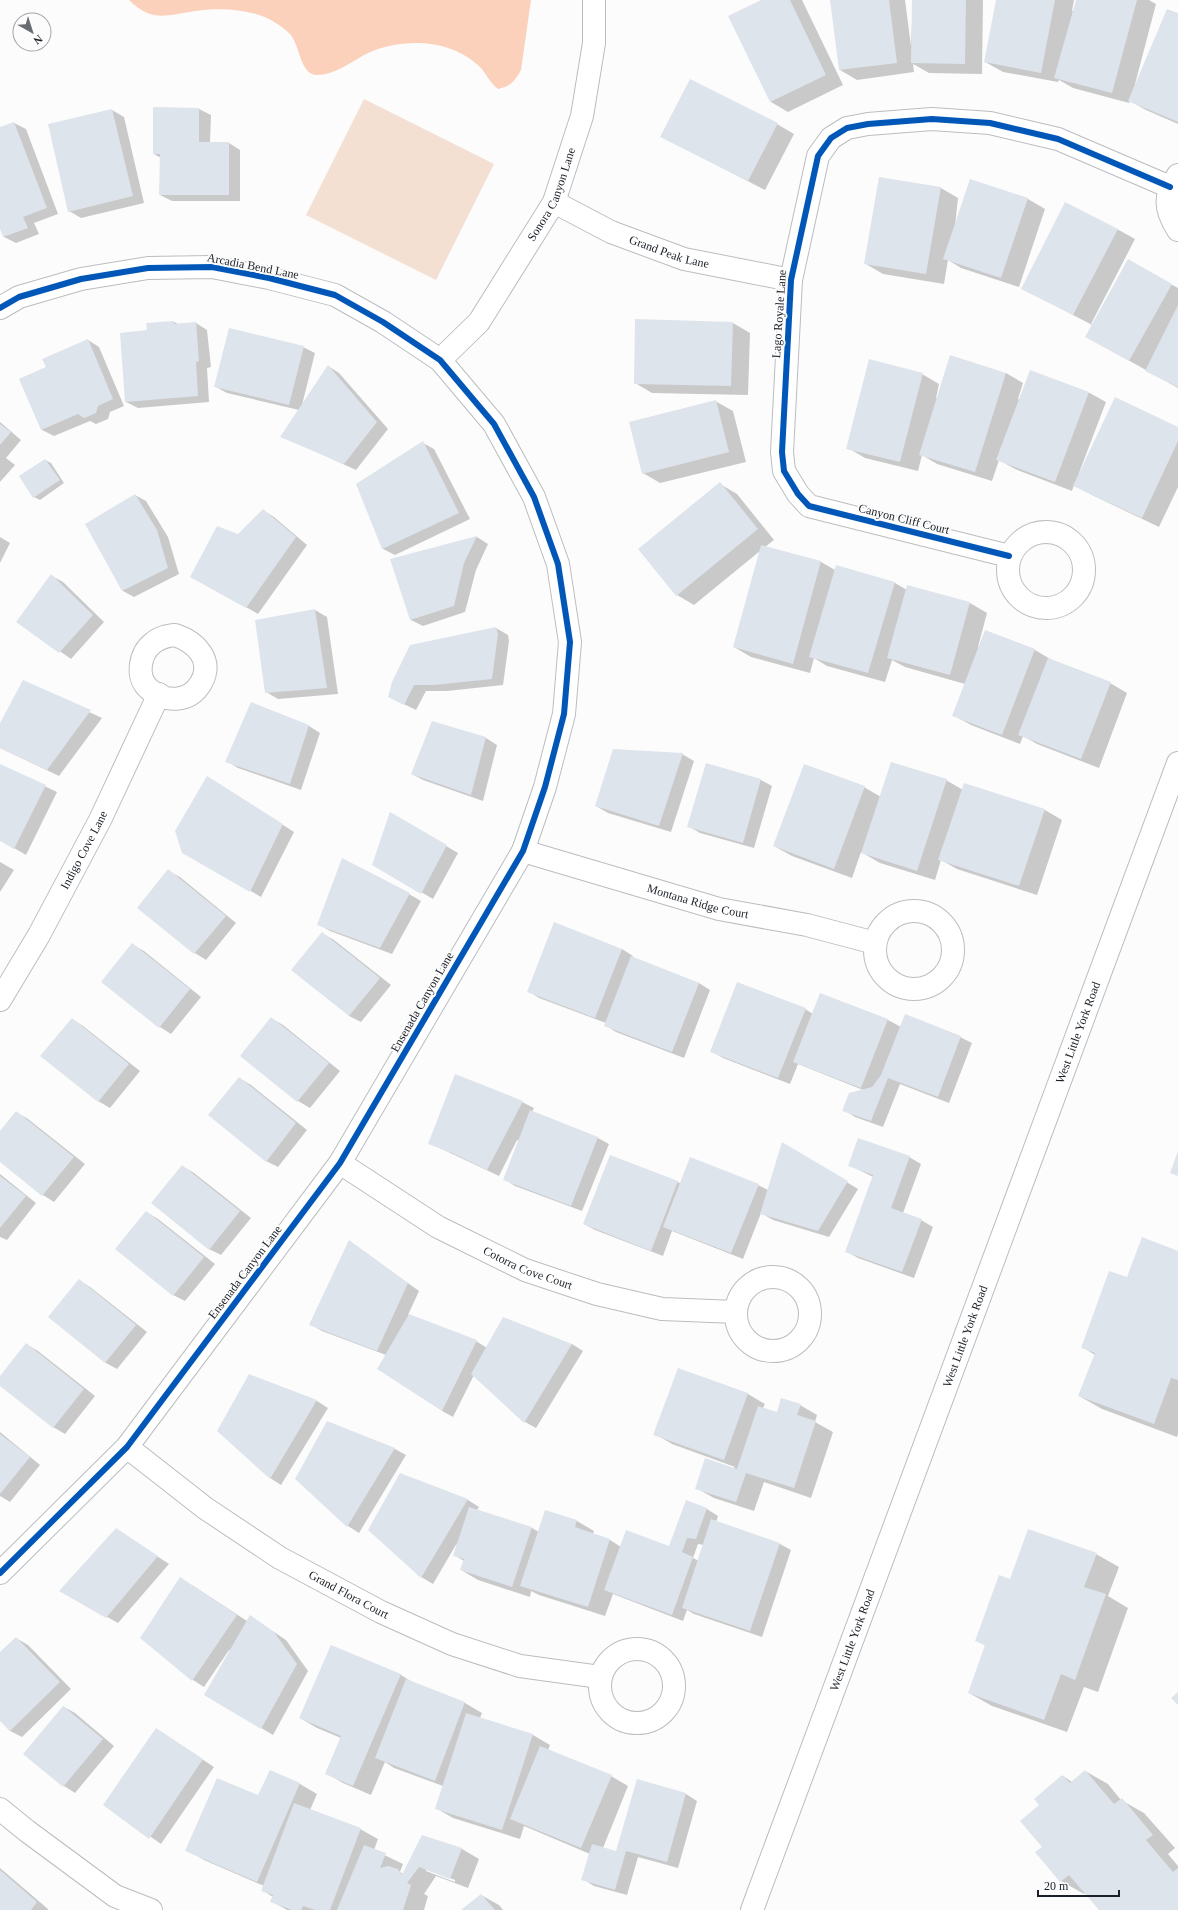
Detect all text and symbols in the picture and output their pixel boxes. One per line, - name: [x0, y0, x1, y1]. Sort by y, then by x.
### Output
- north arrow: [12, 12, 52, 52]
- text: N: [31, 33, 45, 47]
- street label: Sonora Canyon Lane: [524, 146, 578, 244]
- street label: Grand Peak Lane: [627, 232, 710, 271]
- street label: Arcadia Bend Lane: [206, 250, 300, 282]
- street label: Lago Royale Lane: [769, 269, 789, 359]
- street label: Canyon Cliff Court: [857, 501, 952, 537]
- street label: Indigo Cove Lane: [58, 809, 110, 892]
- street label: Montana Ridge Court: [645, 881, 750, 921]
- street label: Ensenada Canyon Lane: [388, 949, 456, 1055]
- street label: West Little York Road: [1053, 980, 1103, 1085]
- street label: Ensenada Canyon Lane: [205, 1223, 285, 1321]
- street label: Cotorra Cove Court: [481, 1243, 575, 1293]
- street label: West Little York Road: [940, 1284, 990, 1389]
- street label: Grand Flora Court: [306, 1568, 391, 1622]
- street label: West Little York Road: [827, 1587, 877, 1693]
- scale bar: [1038, 1872, 1119, 1898]
- text: 20 m: [1044, 1879, 1069, 1893]

